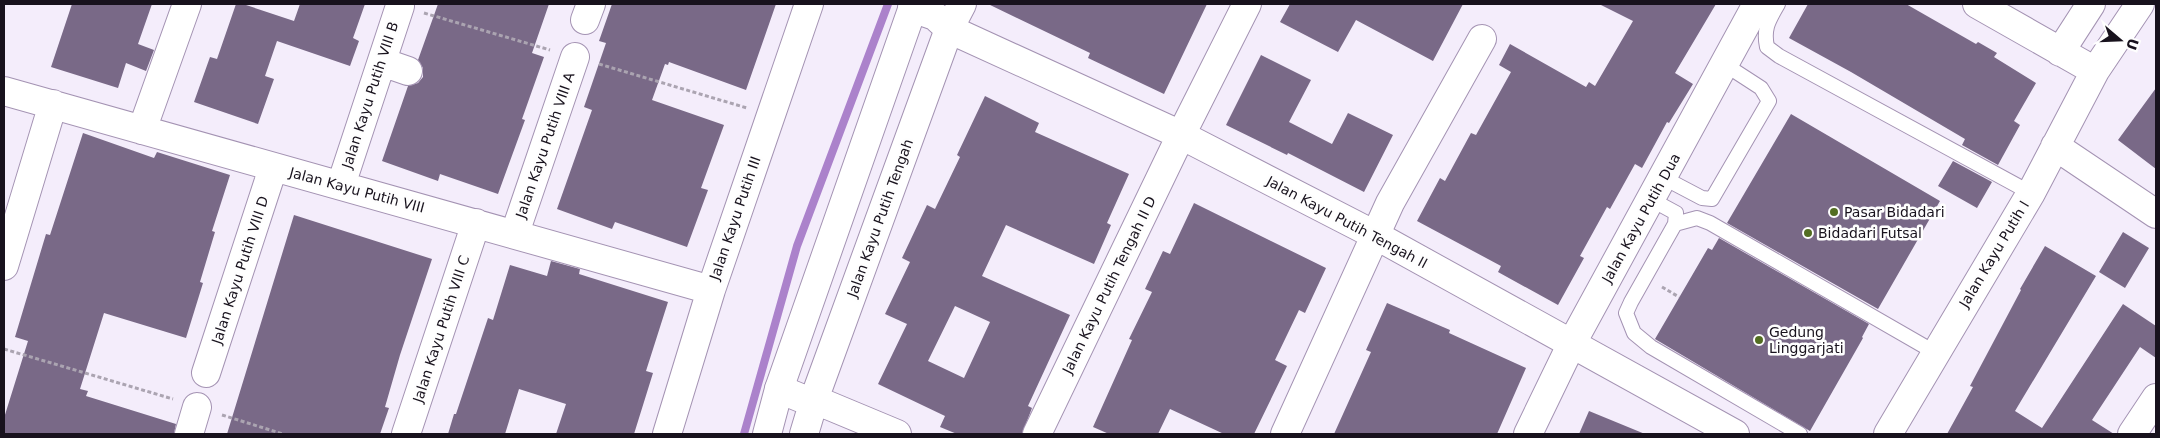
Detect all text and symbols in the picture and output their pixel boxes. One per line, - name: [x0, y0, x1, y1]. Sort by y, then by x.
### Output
- north arrow: [2095, 15, 2145, 65]
- street label: Jalan Kayu Putih VIII B: [338, 20, 401, 171]
- text: U: [2123, 36, 2142, 52]
- street label: Jalan Kayu Putih VIII A: [512, 69, 578, 221]
- street label: Jalan Kayu Putih Tengah: [844, 137, 916, 300]
- street label: Jalan Kayu Putih Dua: [1598, 150, 1683, 286]
- street label: Jalan Kayu Putih III: [706, 154, 764, 283]
- street label: Jalan Kayu Putih VIII: [287, 164, 426, 216]
- street label: Jalan Kayu Putih Tengah II: [1263, 172, 1430, 271]
- street label: Jalan Kayu Putih VIII D: [208, 194, 271, 347]
- street label: Jalan Kayu Putih Tengah II D: [1059, 194, 1159, 377]
- street label: Jalan Kayu Putih I: [1955, 198, 2032, 311]
- place label: Pasar Bidadari: [1844, 204, 1945, 220]
- marker: Pasar Bidadari: [1828, 206, 1840, 218]
- place label: Bidadari Futsal: [1818, 225, 1922, 241]
- marker: Bidadari Futsal: [1802, 227, 1814, 239]
- street label: Jalan Kayu Putih VIII C: [409, 253, 472, 405]
- place label: Gedung Linggarjati: [1769, 324, 1844, 356]
- marker: Gedung Linggarjati: [1753, 334, 1765, 346]

